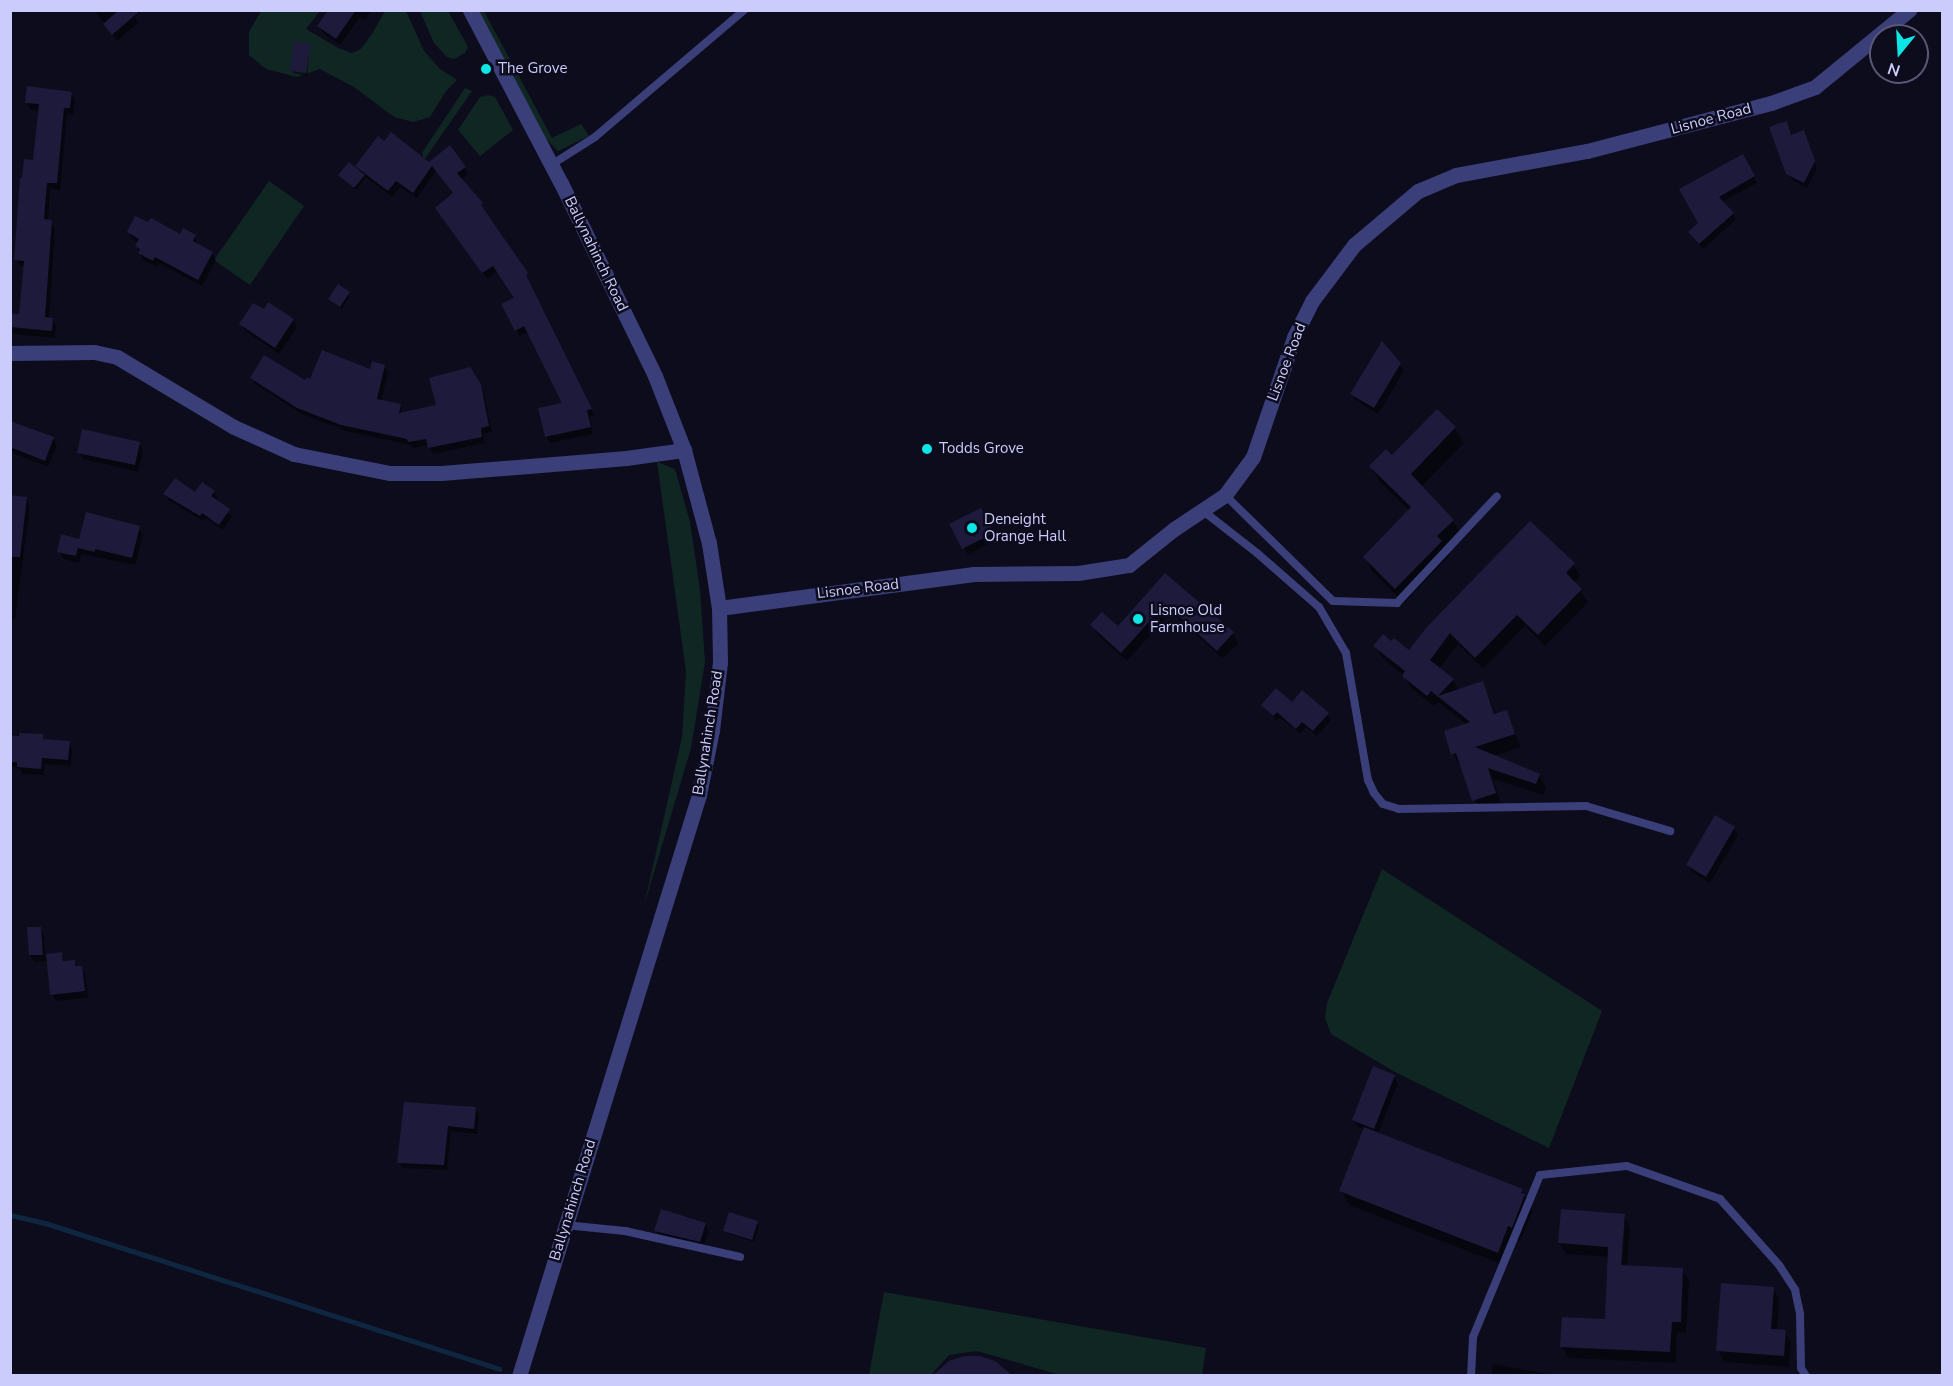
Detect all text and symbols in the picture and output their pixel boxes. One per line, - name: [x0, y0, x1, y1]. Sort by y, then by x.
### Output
- north arrow: [1869, 24, 1929, 84]
- text: N: [1885, 57, 1903, 82]
- place label: The Grove: [498, 60, 567, 78]
- marker: The Grove: [479, 62, 493, 76]
- street label: Lisnoe Road: [1669, 100, 1753, 138]
- street label: Ballynahinch Road: [560, 194, 632, 314]
- street label: Lisnoe Road: [1264, 320, 1310, 404]
- place label: Todds Grove: [939, 440, 1024, 458]
- marker: Todds Grove: [920, 442, 934, 456]
- place label: Deneight Orange Hall: [984, 510, 1066, 545]
- marker: Deneight Orange Hall: [965, 521, 979, 535]
- street label: Lisnoe Road: [816, 575, 900, 603]
- place label: Lisnoe Old Farmhouse: [1150, 601, 1225, 636]
- marker: Lisnoe Old Farmhouse: [1131, 612, 1145, 626]
- street label: Ballynahinch Road: [689, 670, 727, 796]
- street label: Ballynahinch Road: [546, 1137, 600, 1263]

